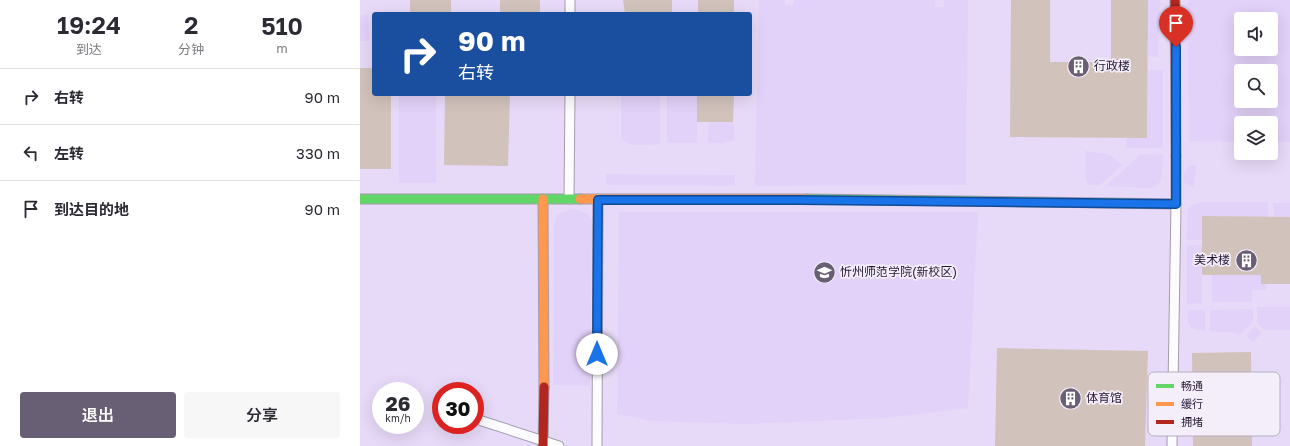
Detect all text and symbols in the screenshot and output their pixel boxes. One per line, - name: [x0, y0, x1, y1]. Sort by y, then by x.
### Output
- pin: [1159, 6, 1193, 47]
- text: 19:24: [57, 10, 121, 39]
- text: 2: [184, 10, 198, 39]
- text: 510: [261, 11, 303, 40]
- icon: arrive: [1165, 12, 1187, 34]
- map controls: [1234, 12, 1278, 160]
- button: sound: [1234, 12, 1278, 56]
- text: 90 m: [458, 24, 525, 57]
- icon: right: [392, 28, 444, 80]
- text: m: [276, 40, 288, 56]
- text: 到达: [76, 41, 102, 57]
- text: 分钟: [178, 41, 204, 57]
- building icon: 行政楼: [1066, 53, 1092, 79]
- place label: 行政楼: [1094, 58, 1130, 73]
- text: 右转: [458, 61, 494, 83]
- button: search: [1234, 64, 1278, 108]
- icon: right: [20, 86, 42, 108]
- text: 右转: [54, 88, 84, 106]
- text: 90 m: [305, 88, 340, 106]
- button: layers: [1234, 116, 1278, 160]
- icon: left: [20, 142, 42, 164]
- text: 左转: [54, 144, 84, 162]
- text: 330 m: [296, 144, 340, 162]
- icon: arrive: [20, 198, 42, 220]
- text: 到达目的地: [54, 200, 129, 218]
- text: 90 m: [305, 200, 340, 218]
- building icon: 美术楼: [1233, 247, 1259, 273]
- place label: 美术楼: [1194, 252, 1230, 267]
- school or university icon: 忻州师范学院(新校区): [812, 259, 838, 285]
- place label: 忻州师范学院(新校区): [840, 264, 957, 279]
- position arrow: [576, 333, 618, 375]
- legend: [1148, 372, 1280, 436]
- text: 畅通: [1181, 379, 1203, 392]
- speed limit sign: 30: [432, 382, 484, 434]
- building icon: 体育馆: [1058, 385, 1084, 411]
- place label: 体育馆: [1086, 390, 1122, 405]
- text: 26: [386, 391, 410, 415]
- button: 退出: [20, 392, 176, 438]
- button: 分享: [184, 392, 340, 438]
- text: 缓行: [1181, 397, 1203, 410]
- text: km/h: [385, 412, 411, 424]
- text: 拥堵: [1181, 415, 1203, 428]

